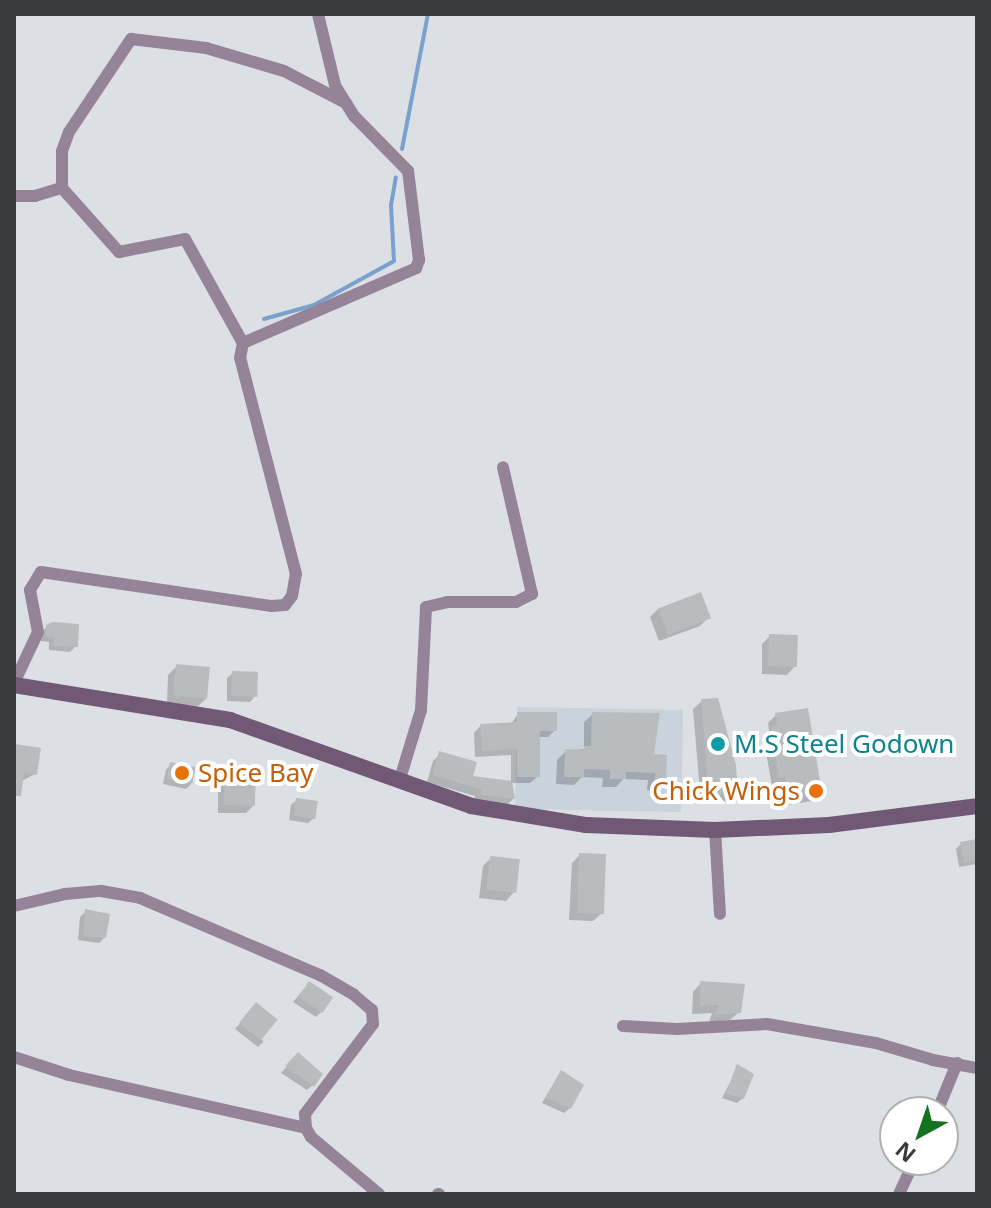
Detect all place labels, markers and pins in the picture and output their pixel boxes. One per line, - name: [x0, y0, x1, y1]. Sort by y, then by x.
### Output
- place label: M.S Steel Godown: [734, 728, 954, 760]
- marker: M.S Steel Godown: [709, 735, 727, 753]
- place label: Spice Bay: [198, 757, 314, 789]
- marker: Spice Bay: [173, 764, 191, 782]
- place label: Chick Wings: [652, 775, 800, 807]
- marker: Chick Wings: [807, 782, 825, 800]

